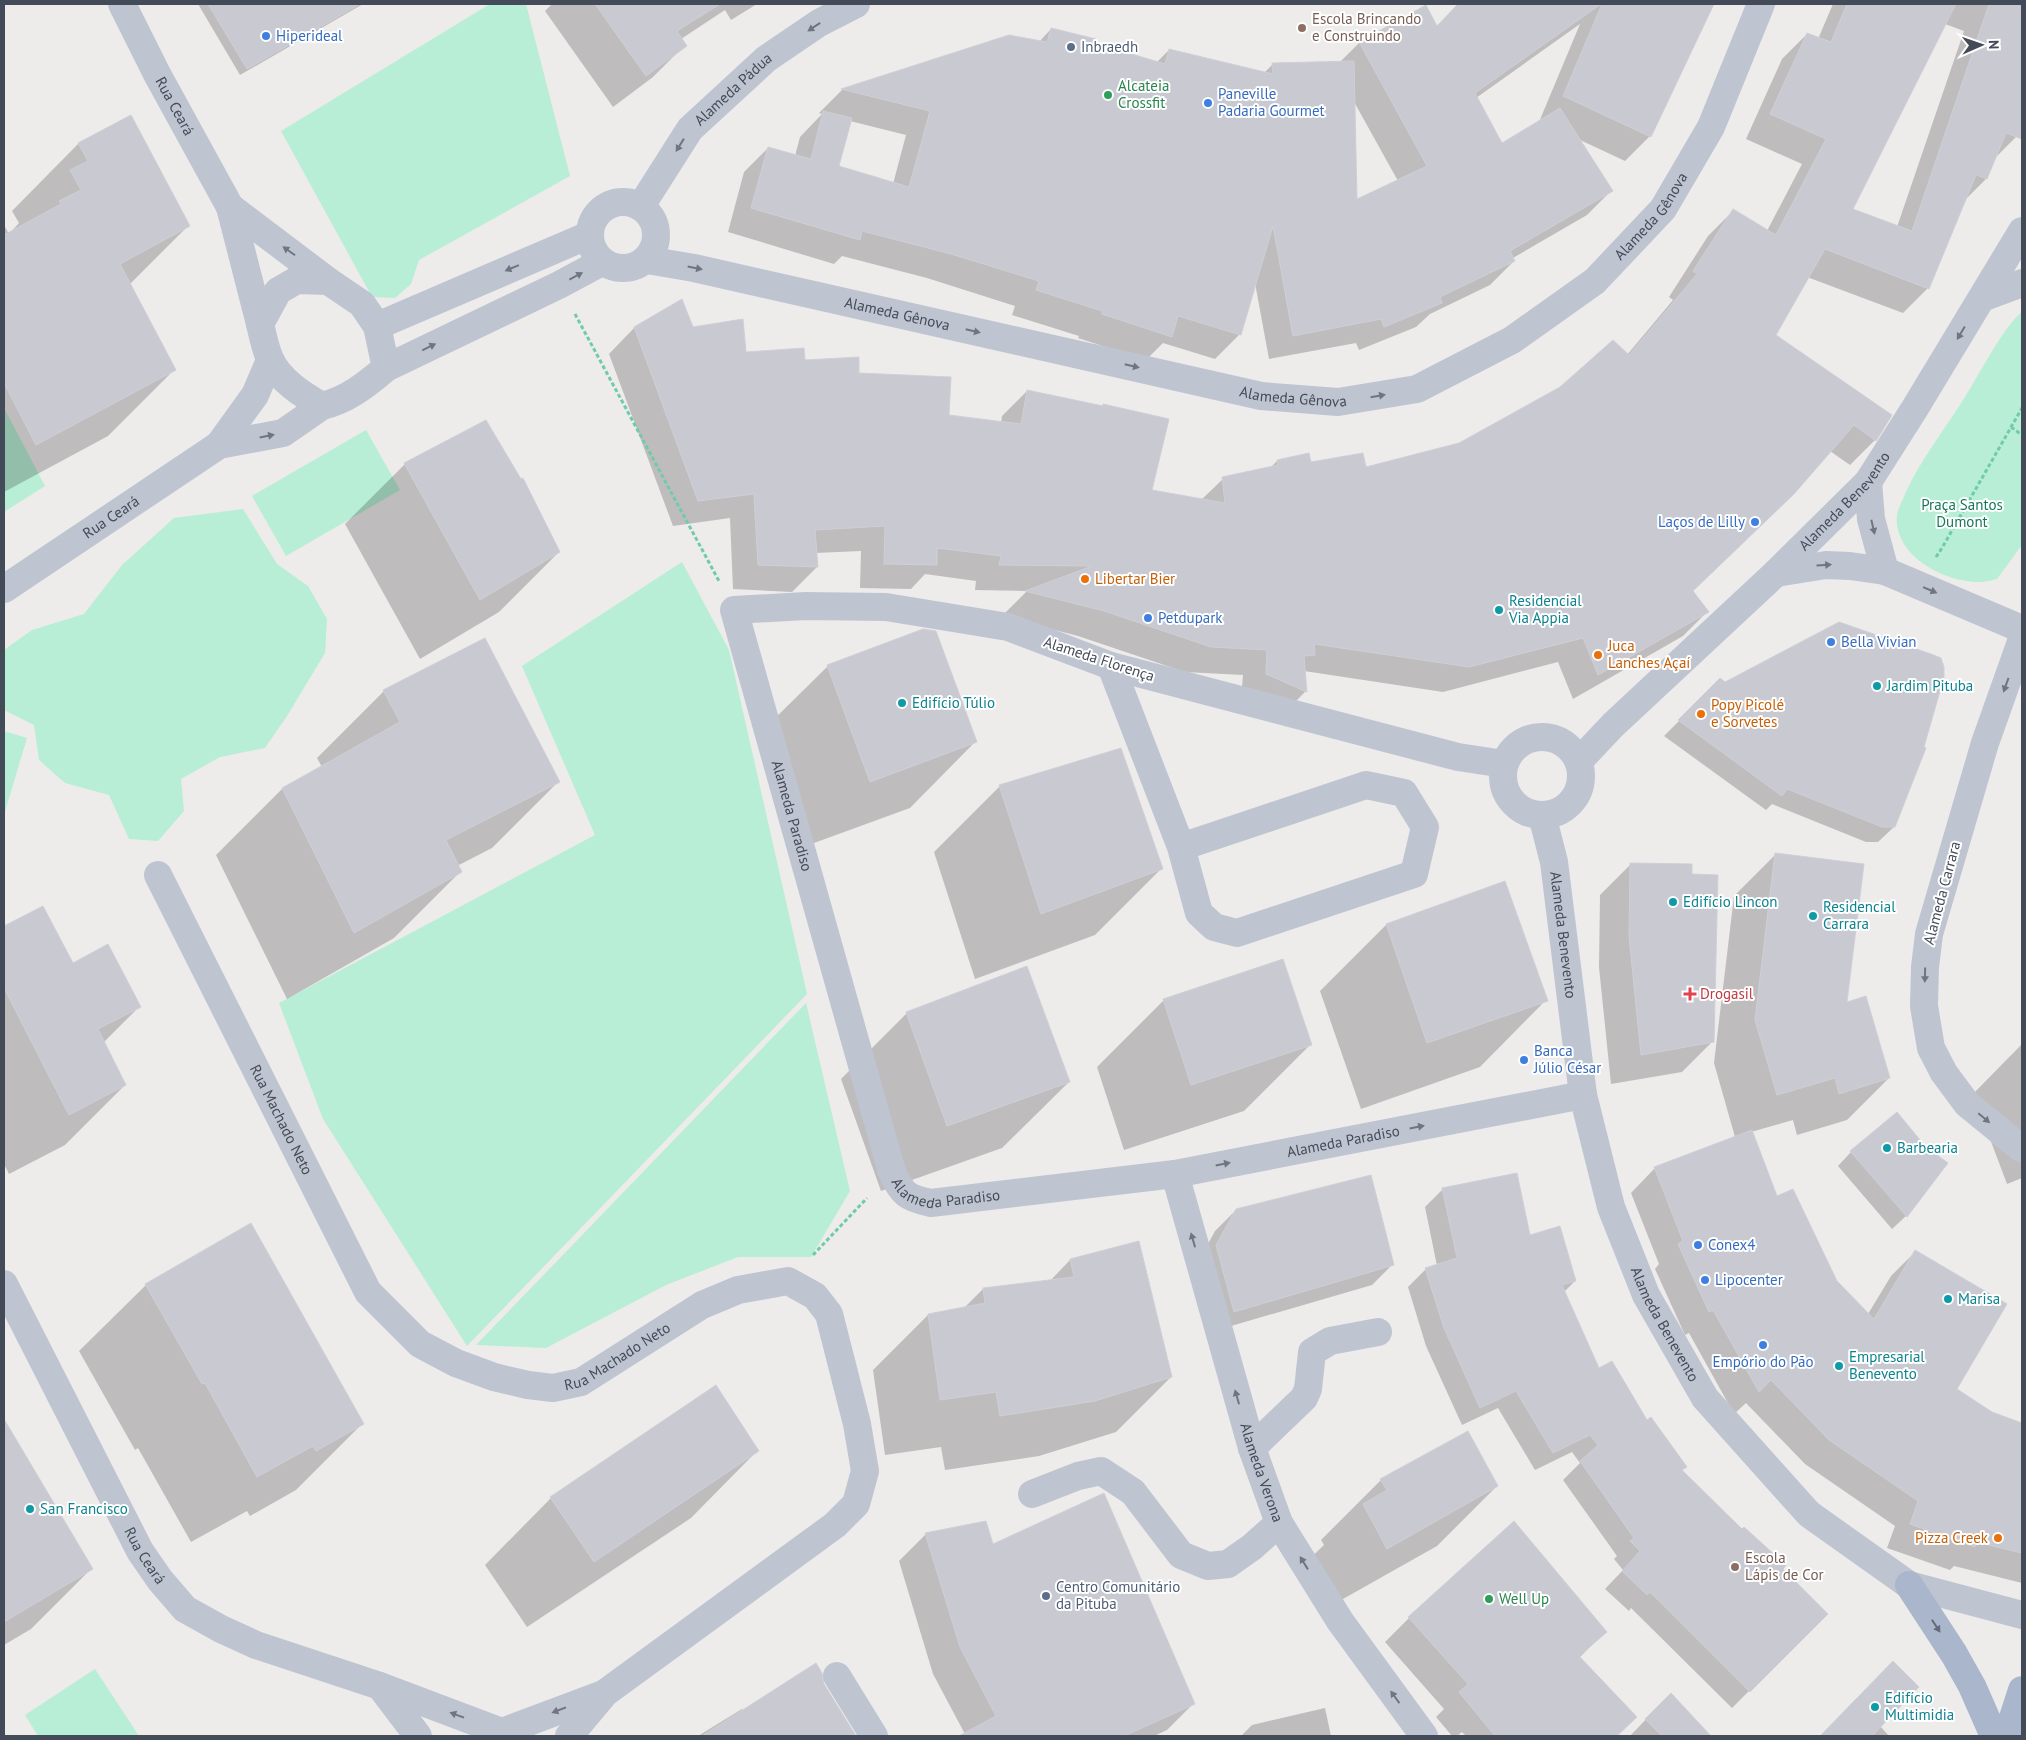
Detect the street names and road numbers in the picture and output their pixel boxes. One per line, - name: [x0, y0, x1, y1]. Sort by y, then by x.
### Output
- street label: Alameda Pádua: [690, 48, 775, 129]
- street label: Rua Ceará: [151, 73, 199, 139]
- street label: Alameda Gênova: [1610, 169, 1691, 264]
- street label: Alameda Gênova: [843, 292, 952, 334]
- street label: Alameda Gênova: [1238, 381, 1348, 411]
- street label: Alameda Benevento: [1794, 448, 1894, 554]
- street label: Rua Ceará: [79, 491, 143, 543]
- street label: Alameda Florença: [1041, 632, 1157, 685]
- street label: Alameda Paradiso: [768, 758, 817, 873]
- street label: Alameda Carrara: [1919, 839, 1964, 946]
- street label: Alameda Benevento: [1546, 870, 1581, 999]
- street label: Rua Machado Neto: [246, 1061, 317, 1178]
- street label: Alameda Paradiso: [1285, 1121, 1401, 1161]
- street label: Alameda Paradiso: [888, 1174, 1001, 1213]
- street label: Alameda Benevento: [1627, 1264, 1704, 1385]
- street label: Rua Machado Neto: [562, 1318, 674, 1394]
- street label: Alameda Verona: [1236, 1421, 1288, 1525]
- street label: Rua Ceará: [120, 1524, 170, 1588]

